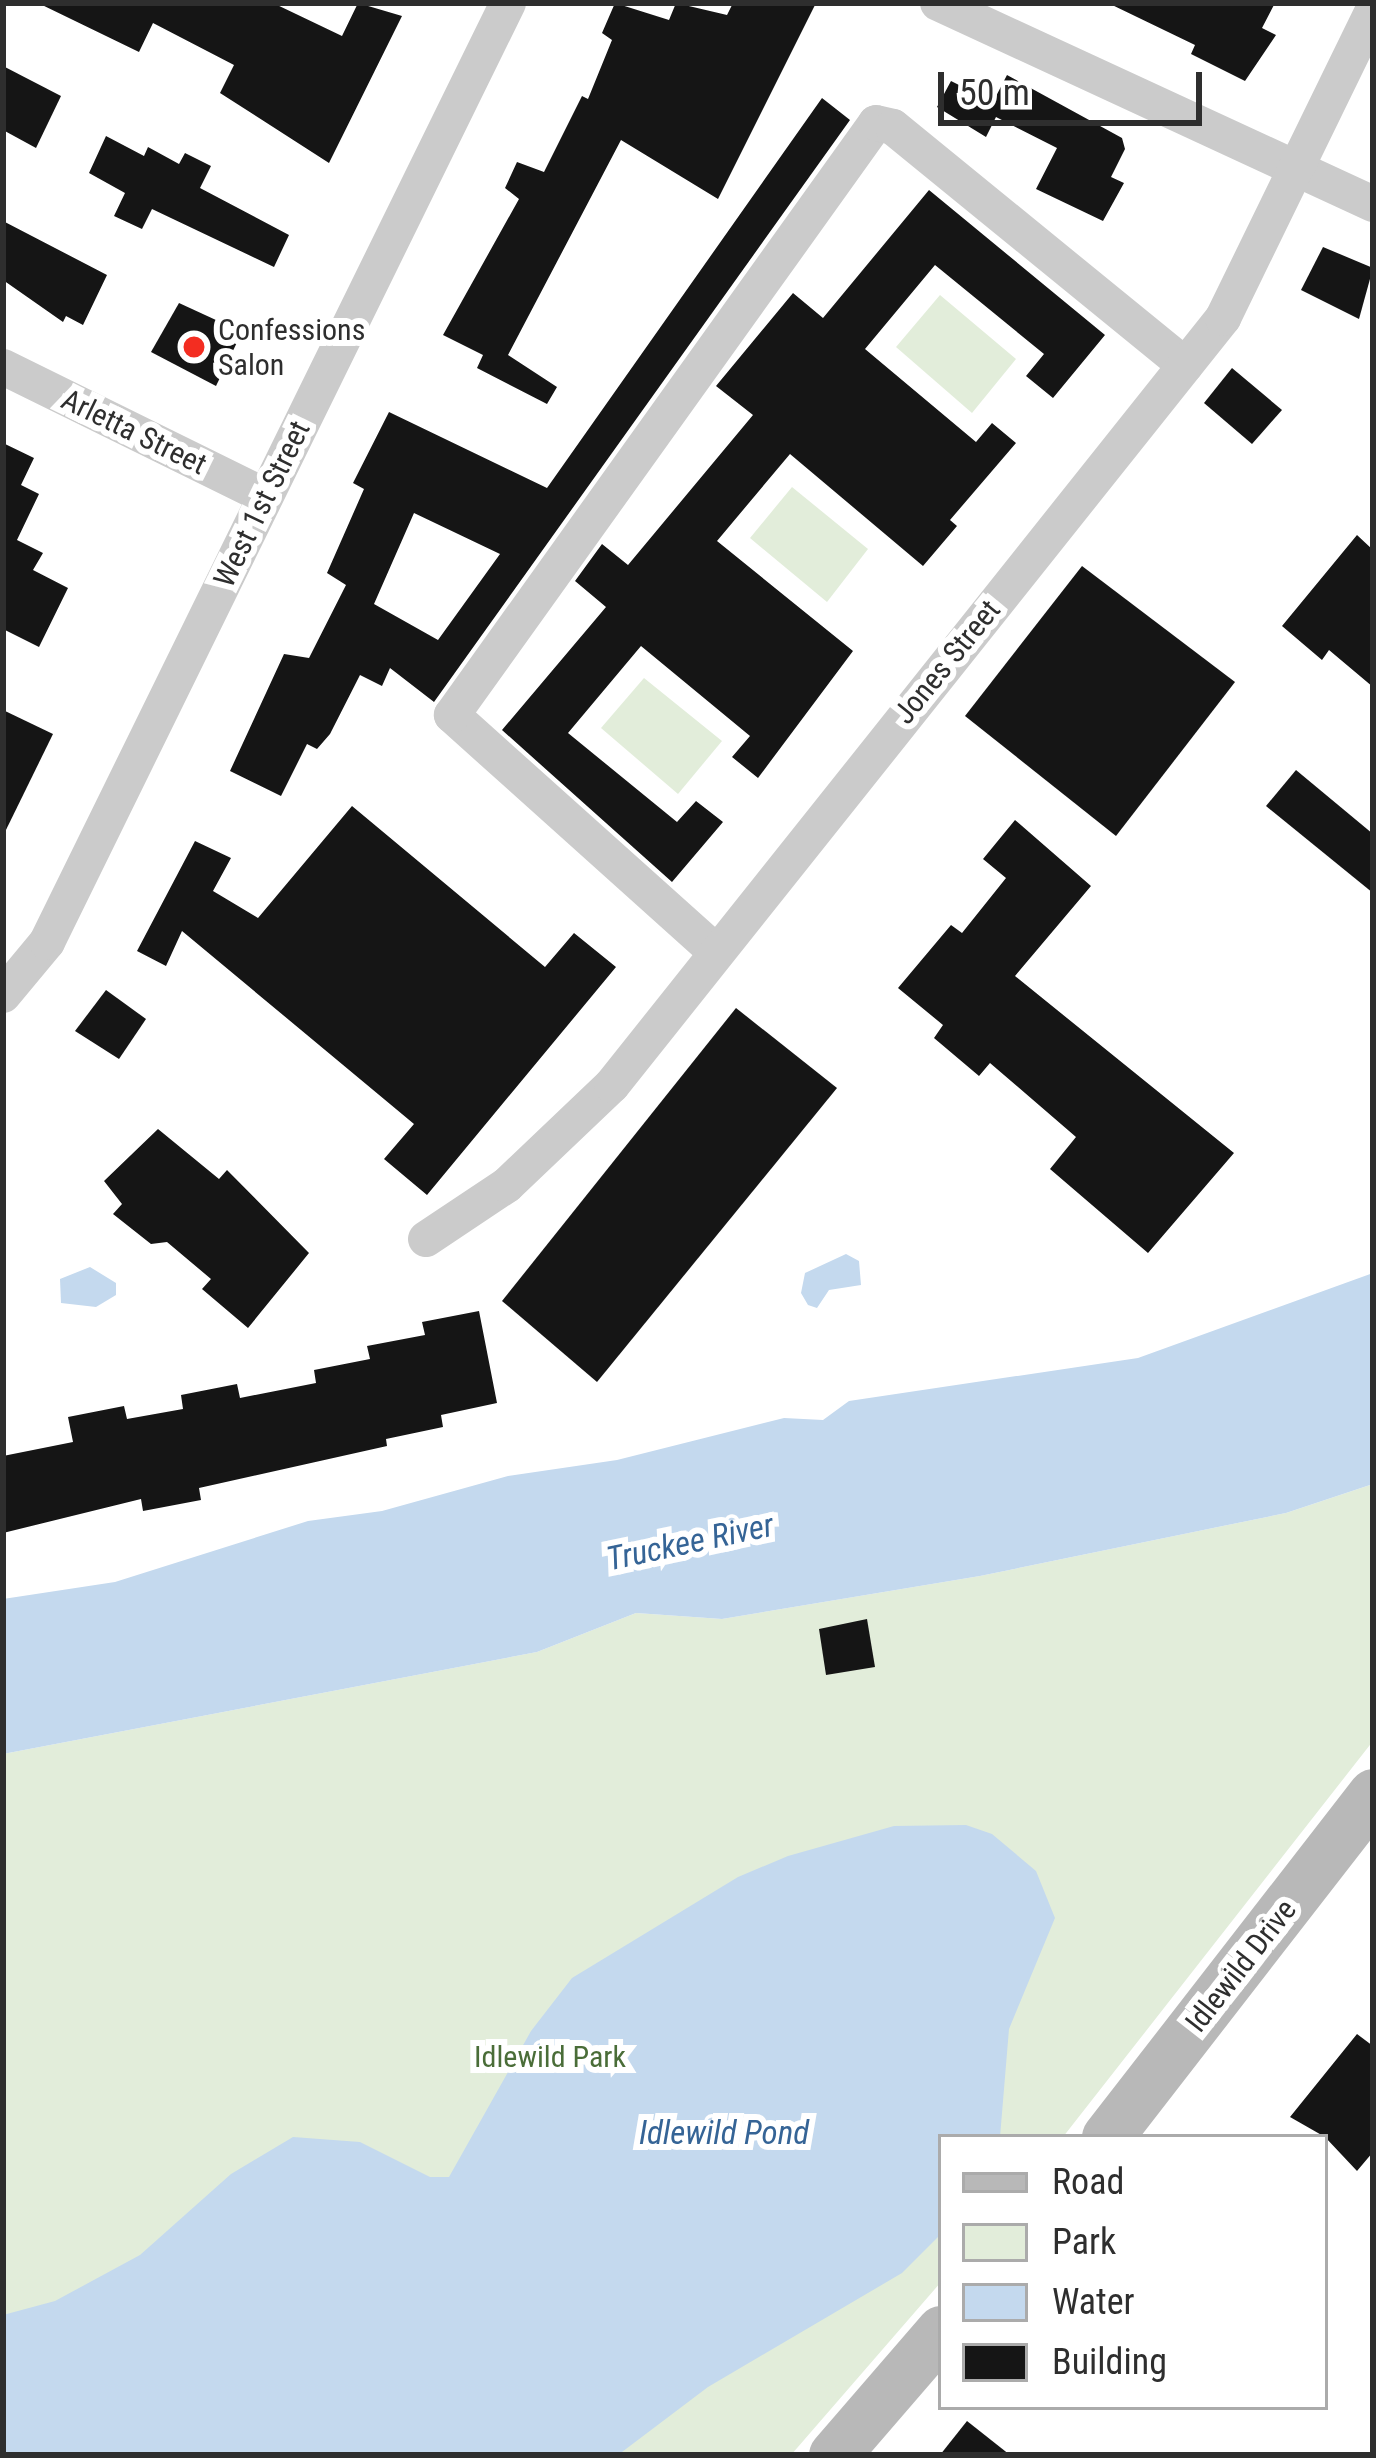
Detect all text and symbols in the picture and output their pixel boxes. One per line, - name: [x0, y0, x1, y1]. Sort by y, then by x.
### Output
- scale bar: [944, 48, 1208, 122]
- text: 50 m: [959, 72, 1030, 114]
- place label: Confessions Salon: [218, 312, 365, 382]
- marker: Confessions Salon: [181, 334, 207, 360]
- street label: Arletta Street: [56, 381, 212, 483]
- street label: West 1st Street: [206, 415, 318, 593]
- street label: Jones Street: [886, 593, 1008, 731]
- water label: Truckee River: [603, 1505, 777, 1579]
- street label: Idlewild Drive: [1178, 1893, 1304, 2039]
- park label: Idlewild Park: [474, 2039, 626, 2075]
- water label: Idlewild Pond: [639, 2113, 809, 2153]
- legend: [938, 2134, 1328, 2410]
- text: Road: [1052, 2161, 1124, 2203]
- text: Park: [1052, 2221, 1116, 2263]
- text: Water: [1052, 2281, 1135, 2323]
- text: Building: [1052, 2341, 1167, 2383]

